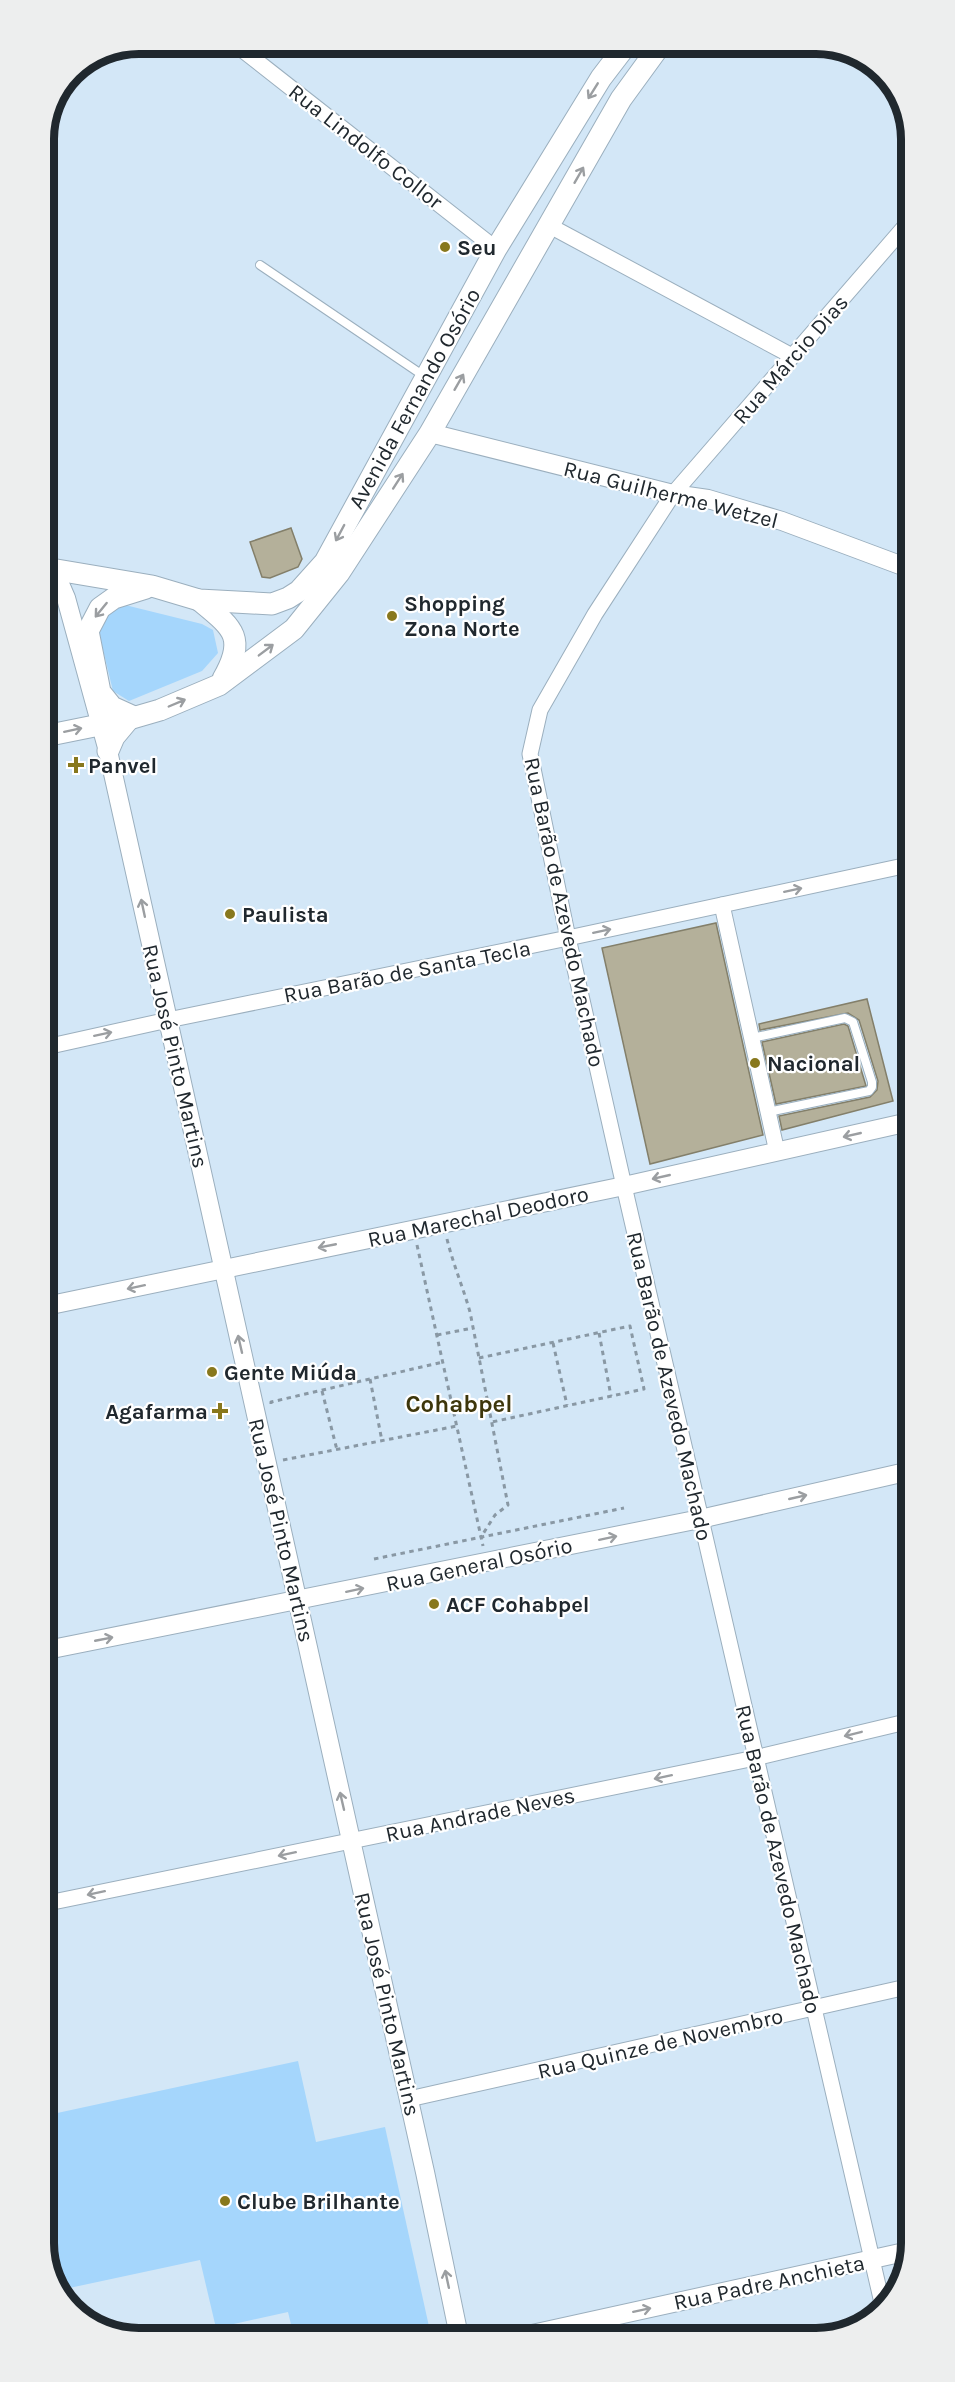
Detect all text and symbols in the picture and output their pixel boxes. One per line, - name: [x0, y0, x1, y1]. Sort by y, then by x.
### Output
- street label: Rua Lindolfo Collor: [283, 79, 448, 215]
- one-way arrow: [586, 82, 598, 99]
- one-way arrow: [573, 167, 585, 184]
- place label: Seu: [457, 235, 496, 261]
- marker: Seu: [438, 240, 452, 254]
- street label: Avenida Fernando Osório: [343, 284, 486, 513]
- street label: Rua Márcio Dias: [728, 290, 854, 430]
- one-way arrow: [453, 374, 465, 391]
- street label: Rua Guilherme Wetzel: [561, 456, 781, 534]
- one-way arrow: [393, 473, 405, 490]
- one-way arrow: [334, 524, 345, 542]
- place label: Shopping Zona Norte: [404, 591, 520, 642]
- one-way arrow: [95, 602, 108, 618]
- marker: Shopping Zona Norte: [385, 609, 399, 623]
- one-way arrow: [258, 643, 274, 656]
- one-way arrow: [168, 697, 186, 708]
- one-way arrow: [63, 724, 82, 735]
- place label: Panvel: [88, 753, 157, 779]
- street label: Rua Barão de Azevedo Machado: [518, 755, 610, 1070]
- marker: Panvel: [69, 758, 83, 772]
- one-way arrow: [783, 884, 802, 895]
- one-way arrow: [137, 899, 148, 918]
- place label: Paulista: [242, 902, 329, 928]
- marker: Paulista: [223, 907, 237, 921]
- one-way arrow: [592, 925, 612, 936]
- street label: Rua Barão de Santa Tecla: [281, 935, 533, 1009]
- street label: Rua José Pinto Martins: [137, 942, 213, 1171]
- one-way arrow: [93, 1028, 112, 1039]
- place label: Nacional: [767, 1051, 860, 1077]
- marker: Nacional: [748, 1056, 762, 1070]
- one-way arrow: [843, 1130, 862, 1141]
- one-way arrow: [652, 1172, 671, 1184]
- street label: Rua Marechal Deodoro: [365, 1181, 591, 1253]
- street label: Rua Barão de Azevedo Machado: [621, 1229, 717, 1543]
- one-way arrow: [317, 1241, 336, 1253]
- one-way arrow: [126, 1281, 145, 1293]
- one-way arrow: [234, 1335, 245, 1355]
- place label: Gente Miúda: [224, 1360, 357, 1386]
- marker: Gente Miúda: [205, 1365, 219, 1379]
- district label: Cohabpel: [405, 1390, 513, 1418]
- place label: Agafarma: [105, 1399, 208, 1425]
- marker: Agafarma: [213, 1404, 227, 1418]
- street label: Rua José Pinto Martins: [243, 1416, 319, 1645]
- one-way arrow: [788, 1490, 807, 1502]
- one-way arrow: [597, 1532, 617, 1543]
- street label: Rua General Osório: [384, 1533, 575, 1597]
- one-way arrow: [345, 1583, 364, 1595]
- place label: ACF Cohabpel: [446, 1592, 590, 1618]
- marker: ACF Cohabpel: [427, 1597, 441, 1611]
- one-way arrow: [94, 1633, 114, 1644]
- street label: Rua Barão de Azevedo Machado: [730, 1702, 826, 2016]
- one-way arrow: [844, 1729, 863, 1741]
- one-way arrow: [654, 1772, 673, 1783]
- street label: Rua Andrade Neves: [383, 1782, 577, 1848]
- one-way arrow: [336, 1792, 348, 1811]
- one-way arrow: [278, 1848, 297, 1860]
- one-way arrow: [87, 1888, 106, 1899]
- street label: Rua José Pinto Martins: [349, 1890, 425, 2119]
- street label: Rua Quinze de Novembro: [535, 2003, 786, 2085]
- place label: Clube Brilhante: [237, 2189, 400, 2215]
- marker: Clube Brilhante: [218, 2194, 232, 2208]
- street label: Rua Padre Anchieta: [671, 2250, 867, 2316]
- one-way arrow: [441, 2270, 452, 2289]
- one-way arrow: [632, 2303, 651, 2315]

